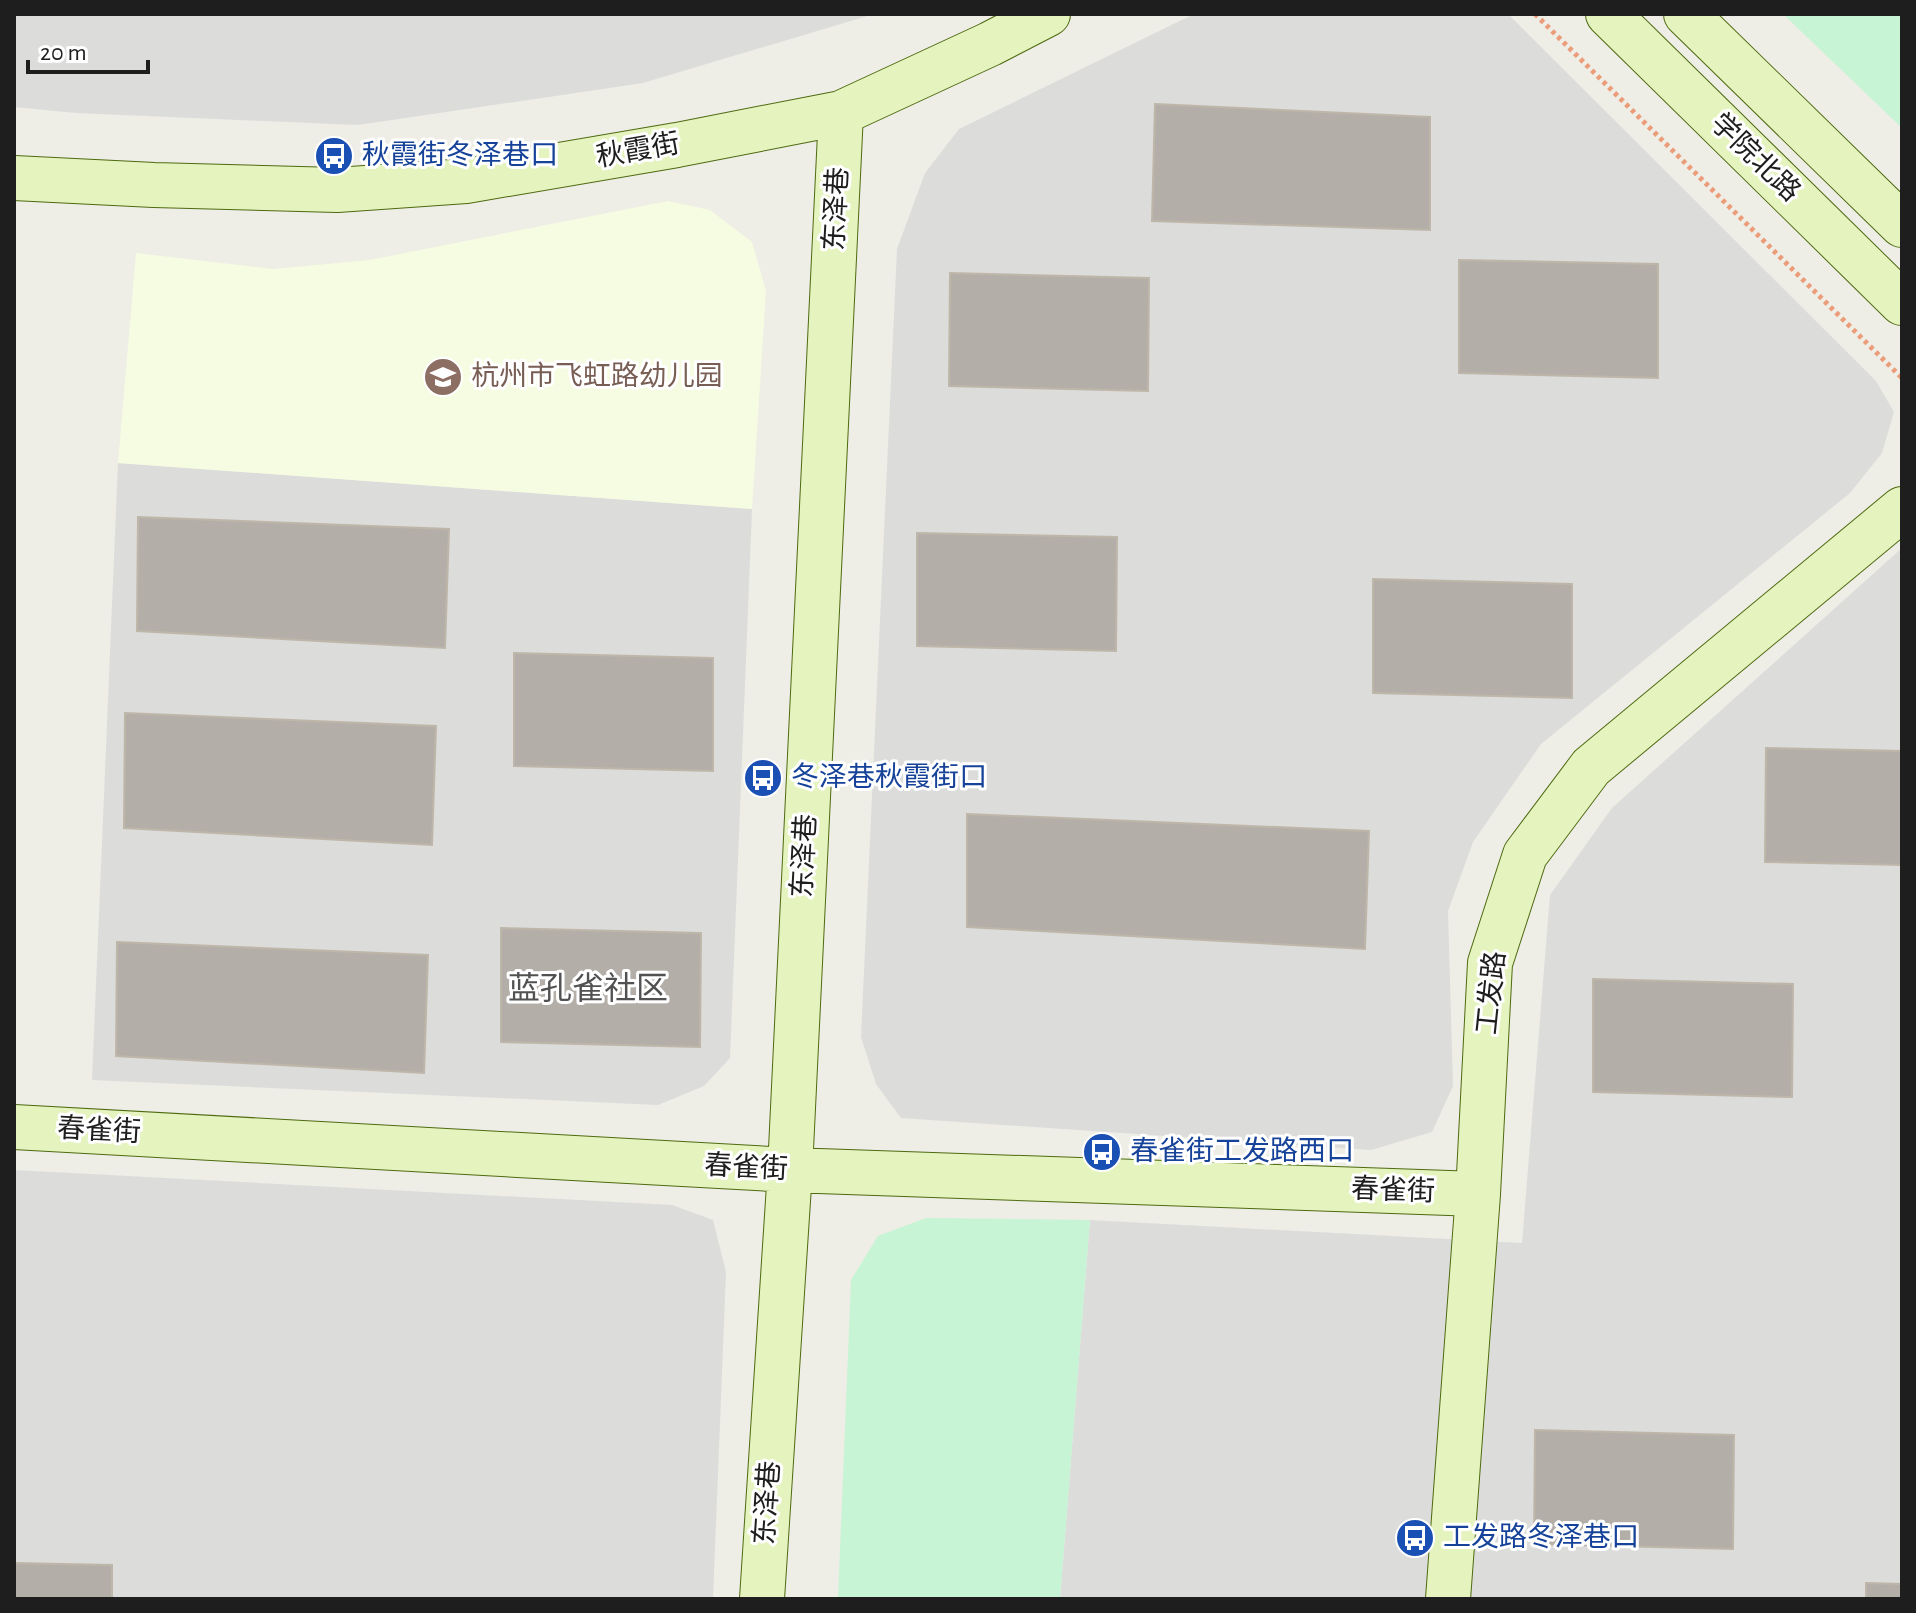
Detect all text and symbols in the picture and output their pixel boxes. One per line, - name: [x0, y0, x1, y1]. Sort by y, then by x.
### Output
- scale bar: [28, 24, 148, 74]
- text: 20 m: [40, 41, 87, 65]
- street label: 学院北路: [1705, 108, 1806, 207]
- street label: 秋霞街: [594, 128, 682, 172]
- bus stop icon: 秋霞街冬泽巷口: [313, 135, 355, 177]
- place label: 秋霞街冬泽巷口: [362, 140, 558, 170]
- street label: 东泽巷: [819, 166, 853, 252]
- school or university icon: 杭州市飞虹路幼儿园: [422, 356, 464, 398]
- place label: 杭州市飞虹路幼儿园: [471, 361, 723, 391]
- bus stop icon: 冬泽巷秋霞街口: [742, 757, 784, 799]
- place label: 冬泽巷秋霞街口: [791, 762, 987, 792]
- street label: 东泽巷: [787, 813, 821, 899]
- street label: 工发路: [1472, 950, 1510, 1036]
- district label: 蓝孔雀社区: [508, 971, 668, 1005]
- street label: 春雀街: [56, 1113, 142, 1147]
- bus stop icon: 春雀街工发路西口: [1081, 1131, 1123, 1173]
- place label: 春雀街工发路西口: [1130, 1136, 1354, 1166]
- street label: 春雀街: [703, 1150, 789, 1184]
- street label: 春雀街: [1351, 1174, 1436, 1206]
- street label: 东泽巷: [749, 1460, 785, 1546]
- bus stop icon: 工发路冬泽巷口: [1394, 1517, 1436, 1559]
- place label: 工发路冬泽巷口: [1443, 1522, 1639, 1552]

